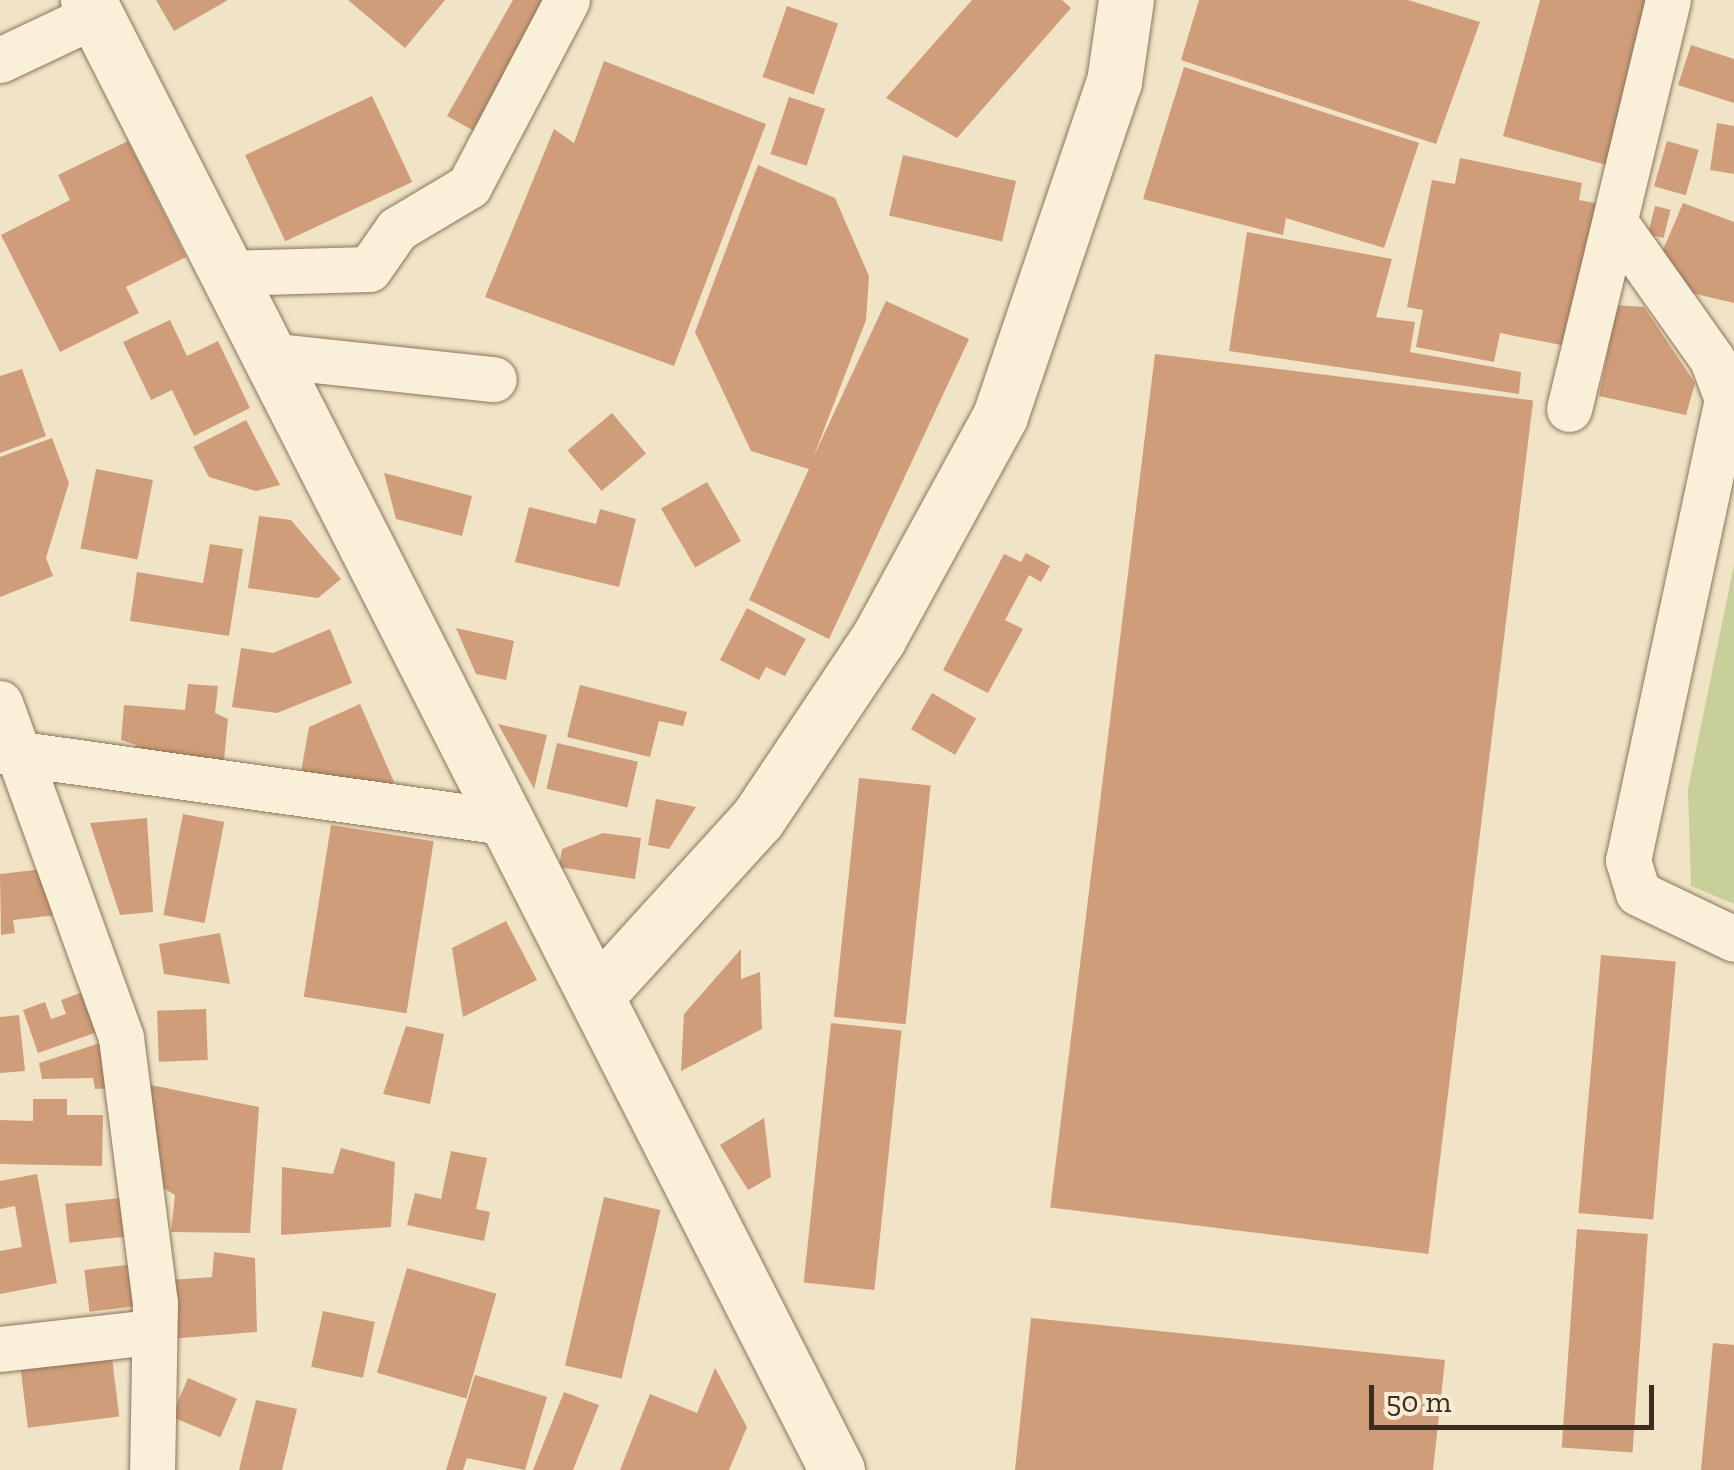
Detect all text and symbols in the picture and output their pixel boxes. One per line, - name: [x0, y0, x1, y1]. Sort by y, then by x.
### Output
- scale bar: [1374, 1365, 1659, 1427]
- text: 50 m: [1386, 1384, 1451, 1420]

